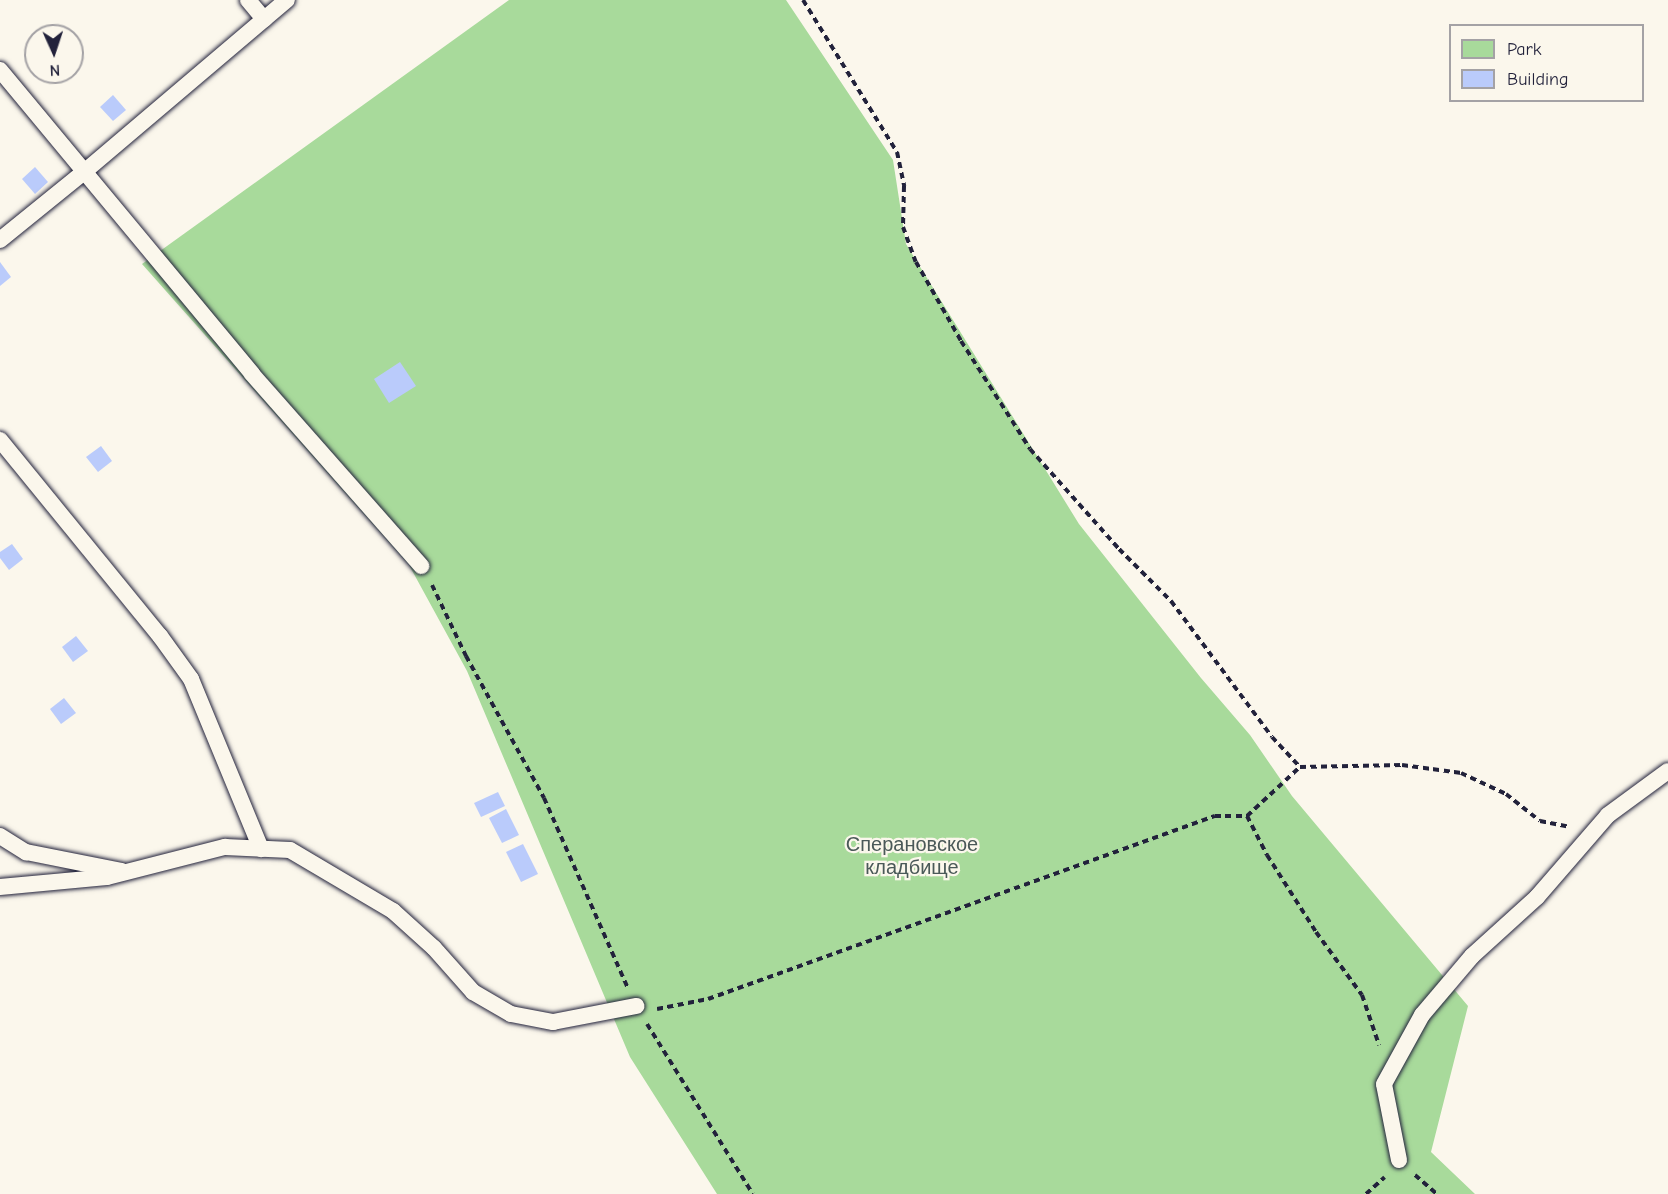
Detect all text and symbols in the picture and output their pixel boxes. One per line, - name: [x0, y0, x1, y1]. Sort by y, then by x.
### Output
- north arrow: [24, 24, 84, 84]
- legend: [1449, 24, 1644, 102]
- text: Park: [1507, 39, 1541, 60]
- text: N: [49, 61, 61, 79]
- text: Building: [1507, 69, 1569, 90]
- park label: Сперановское кладбище: [846, 833, 978, 880]

